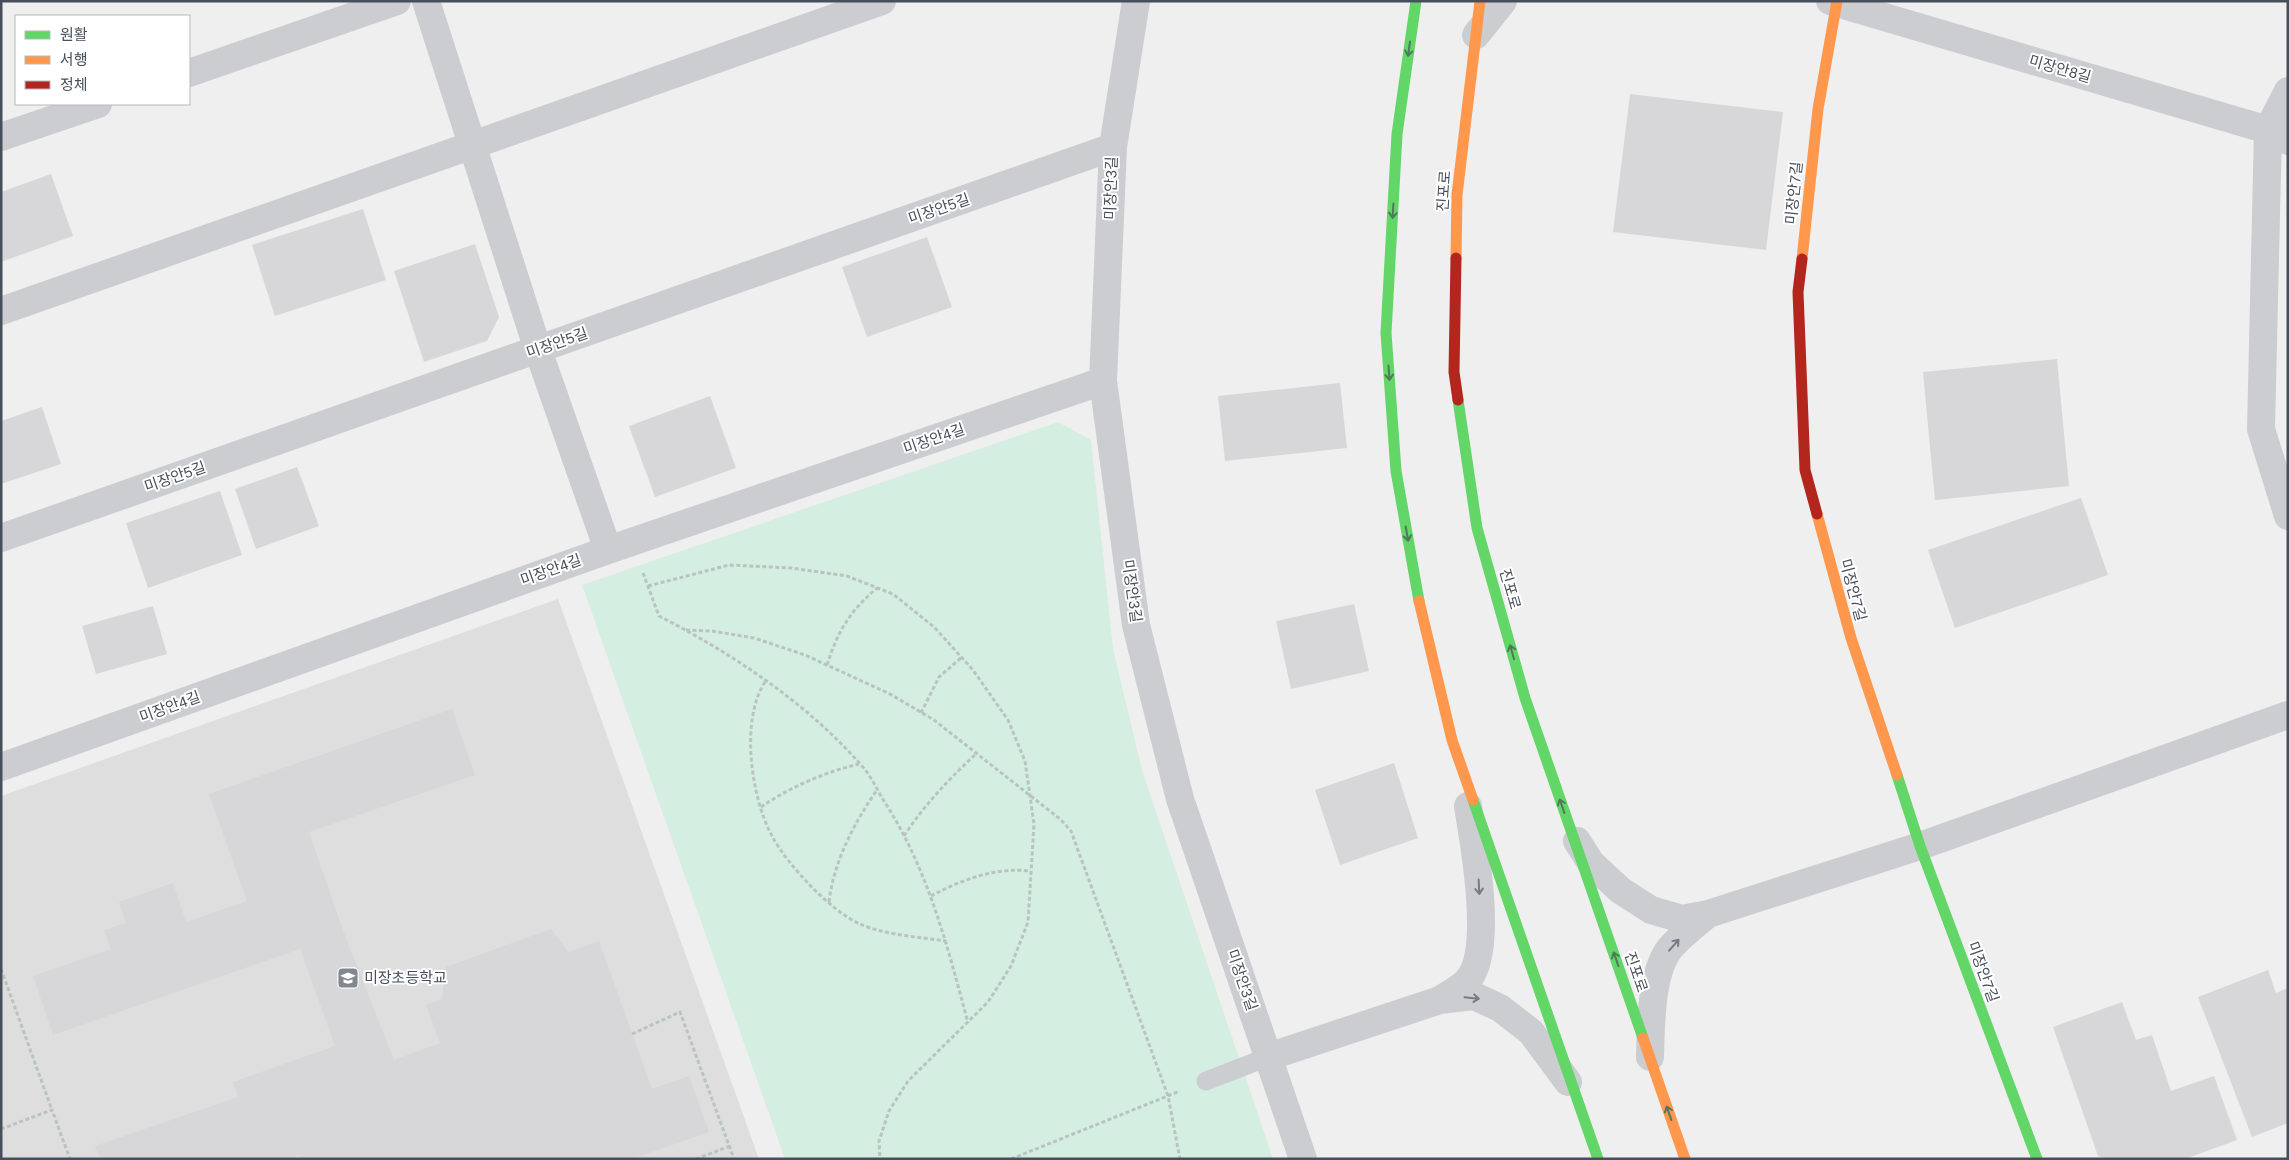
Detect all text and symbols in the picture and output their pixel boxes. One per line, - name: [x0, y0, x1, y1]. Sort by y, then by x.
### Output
- legend: [15, 15, 190, 105]
- text: 원활: [60, 26, 88, 43]
- one-way arrow: [1404, 41, 1414, 57]
- text: 서행: [60, 51, 88, 68]
- street label: 미장안8길: [2027, 52, 2093, 85]
- text: 정체: [60, 76, 88, 93]
- street label: 미장안3길: [1101, 156, 1120, 220]
- street label: 미장안7길: [1782, 160, 1805, 225]
- street label: 진포로: [1434, 170, 1453, 212]
- street label: 미장안5길: [906, 190, 972, 227]
- one-way arrow: [1388, 203, 1397, 219]
- street label: 미장안5길: [524, 324, 590, 361]
- one-way arrow: [1385, 365, 1394, 381]
- street label: 미장안4길: [901, 420, 967, 457]
- street label: 미장안5길: [142, 458, 208, 495]
- one-way arrow: [1403, 526, 1413, 542]
- street label: 미장안4길: [518, 551, 584, 588]
- street label: 미장안7길: [1837, 557, 1870, 623]
- street label: 미장안3길: [1120, 558, 1145, 624]
- street label: 진포로: [1497, 567, 1524, 611]
- one-way arrow: [1506, 644, 1516, 660]
- street label: 미장안4길: [137, 688, 203, 725]
- one-way arrow: [1557, 799, 1566, 814]
- one-way arrow: [1474, 879, 1483, 895]
- one-way arrow: [1669, 938, 1680, 951]
- street label: 미장안7길: [1965, 939, 2002, 1005]
- street label: 미장안3길: [1224, 947, 1261, 1013]
- street label: 진포로: [1622, 949, 1651, 994]
- one-way arrow: [1611, 952, 1620, 968]
- school or university icon: 미장초등학교: [336, 966, 360, 990]
- place label: 미장초등학교: [364, 969, 447, 986]
- one-way arrow: [1464, 994, 1480, 1003]
- one-way arrow: [1664, 1105, 1674, 1121]

